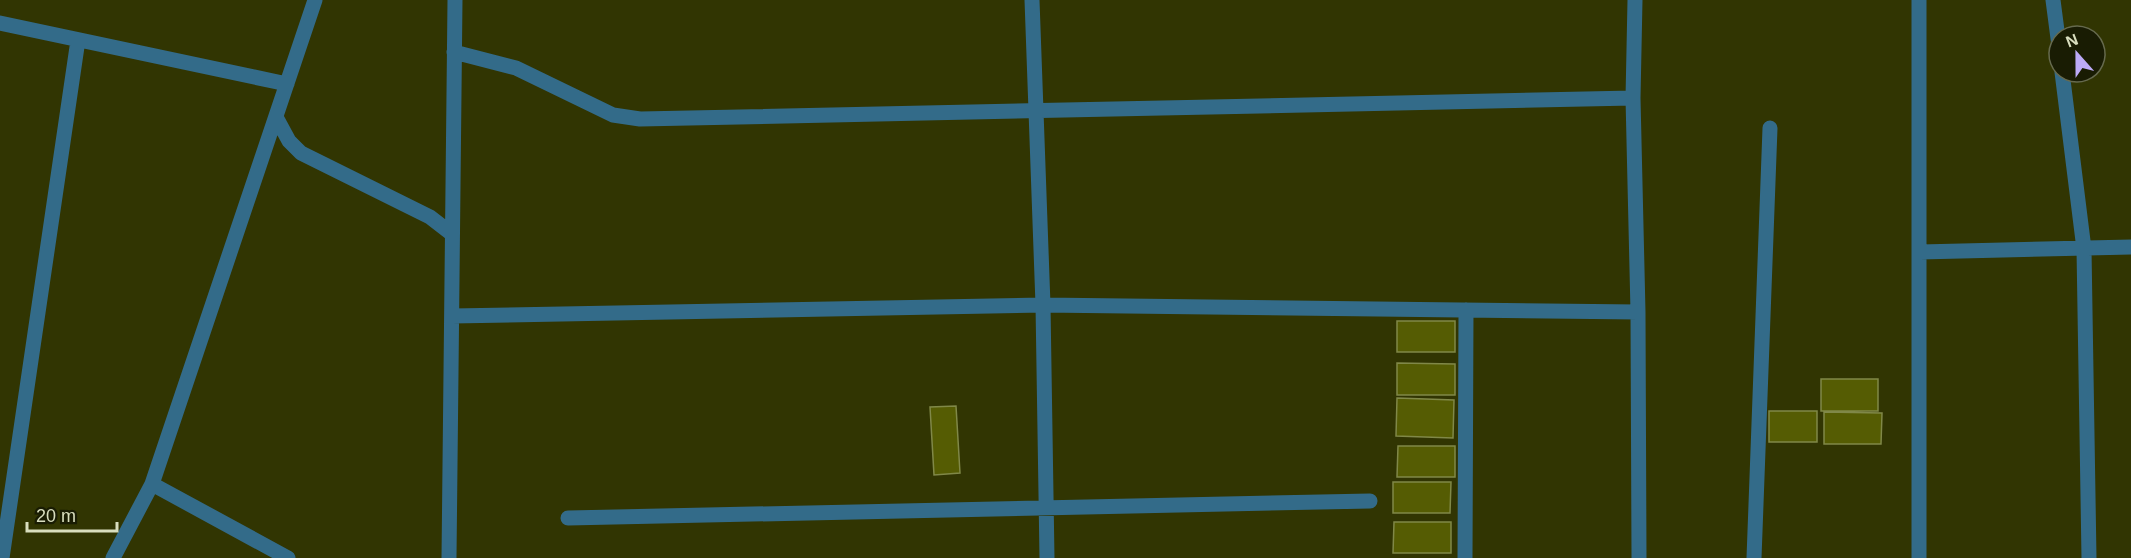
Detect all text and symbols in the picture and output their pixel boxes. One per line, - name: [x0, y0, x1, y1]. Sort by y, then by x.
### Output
- north arrow: [2047, 24, 2107, 84]
- text: N: [2063, 30, 2080, 50]
- scale bar: [27, 495, 117, 533]
- text: 20 m: [36, 506, 76, 526]

